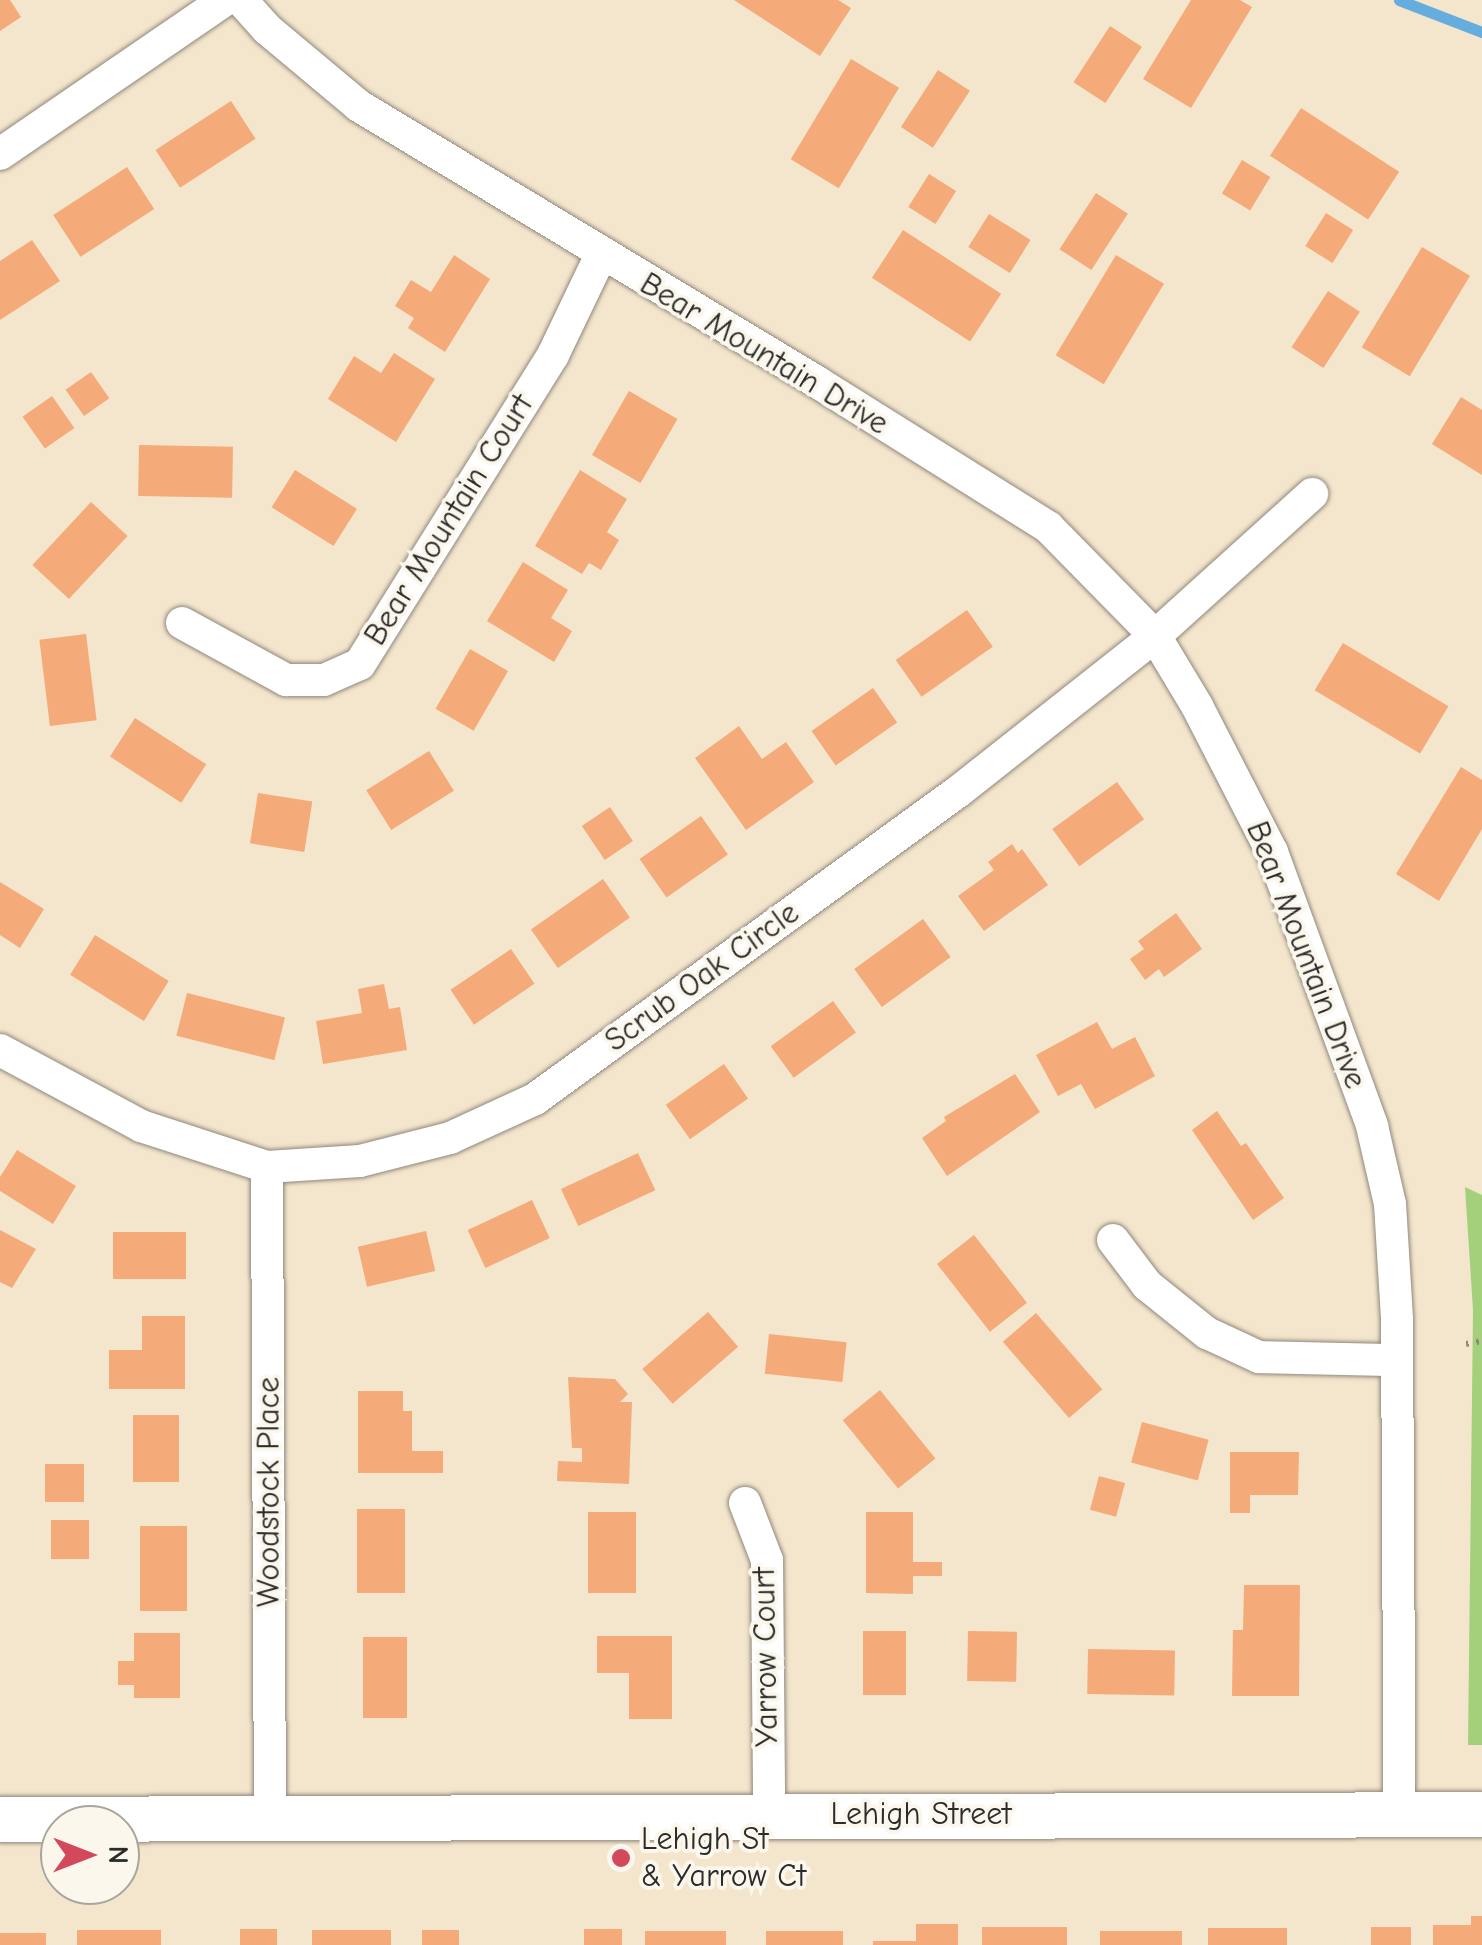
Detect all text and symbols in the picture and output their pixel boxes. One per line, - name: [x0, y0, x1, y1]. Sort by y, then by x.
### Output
- street label: Bear Mountain Drive: [633, 265, 895, 443]
- street label: Bear Mountain Court: [356, 387, 542, 653]
- street label: Bear Mountain Drive: [1237, 816, 1375, 1094]
- street label: Scrub Oak Circle: [598, 894, 806, 1060]
- street label: Woodstock Place: [250, 1377, 288, 1607]
- street label: Yarrow Court: [745, 1567, 787, 1747]
- street label: Lehigh Street: [831, 1795, 1011, 1833]
- north arrow: [40, 1805, 140, 1905]
- place label: Lehigh St & Yarrow Ct: [641, 1821, 806, 1896]
- text: N: [102, 1846, 134, 1864]
- marker: Lehigh St & Yarrow Ct: [610, 1847, 632, 1869]

